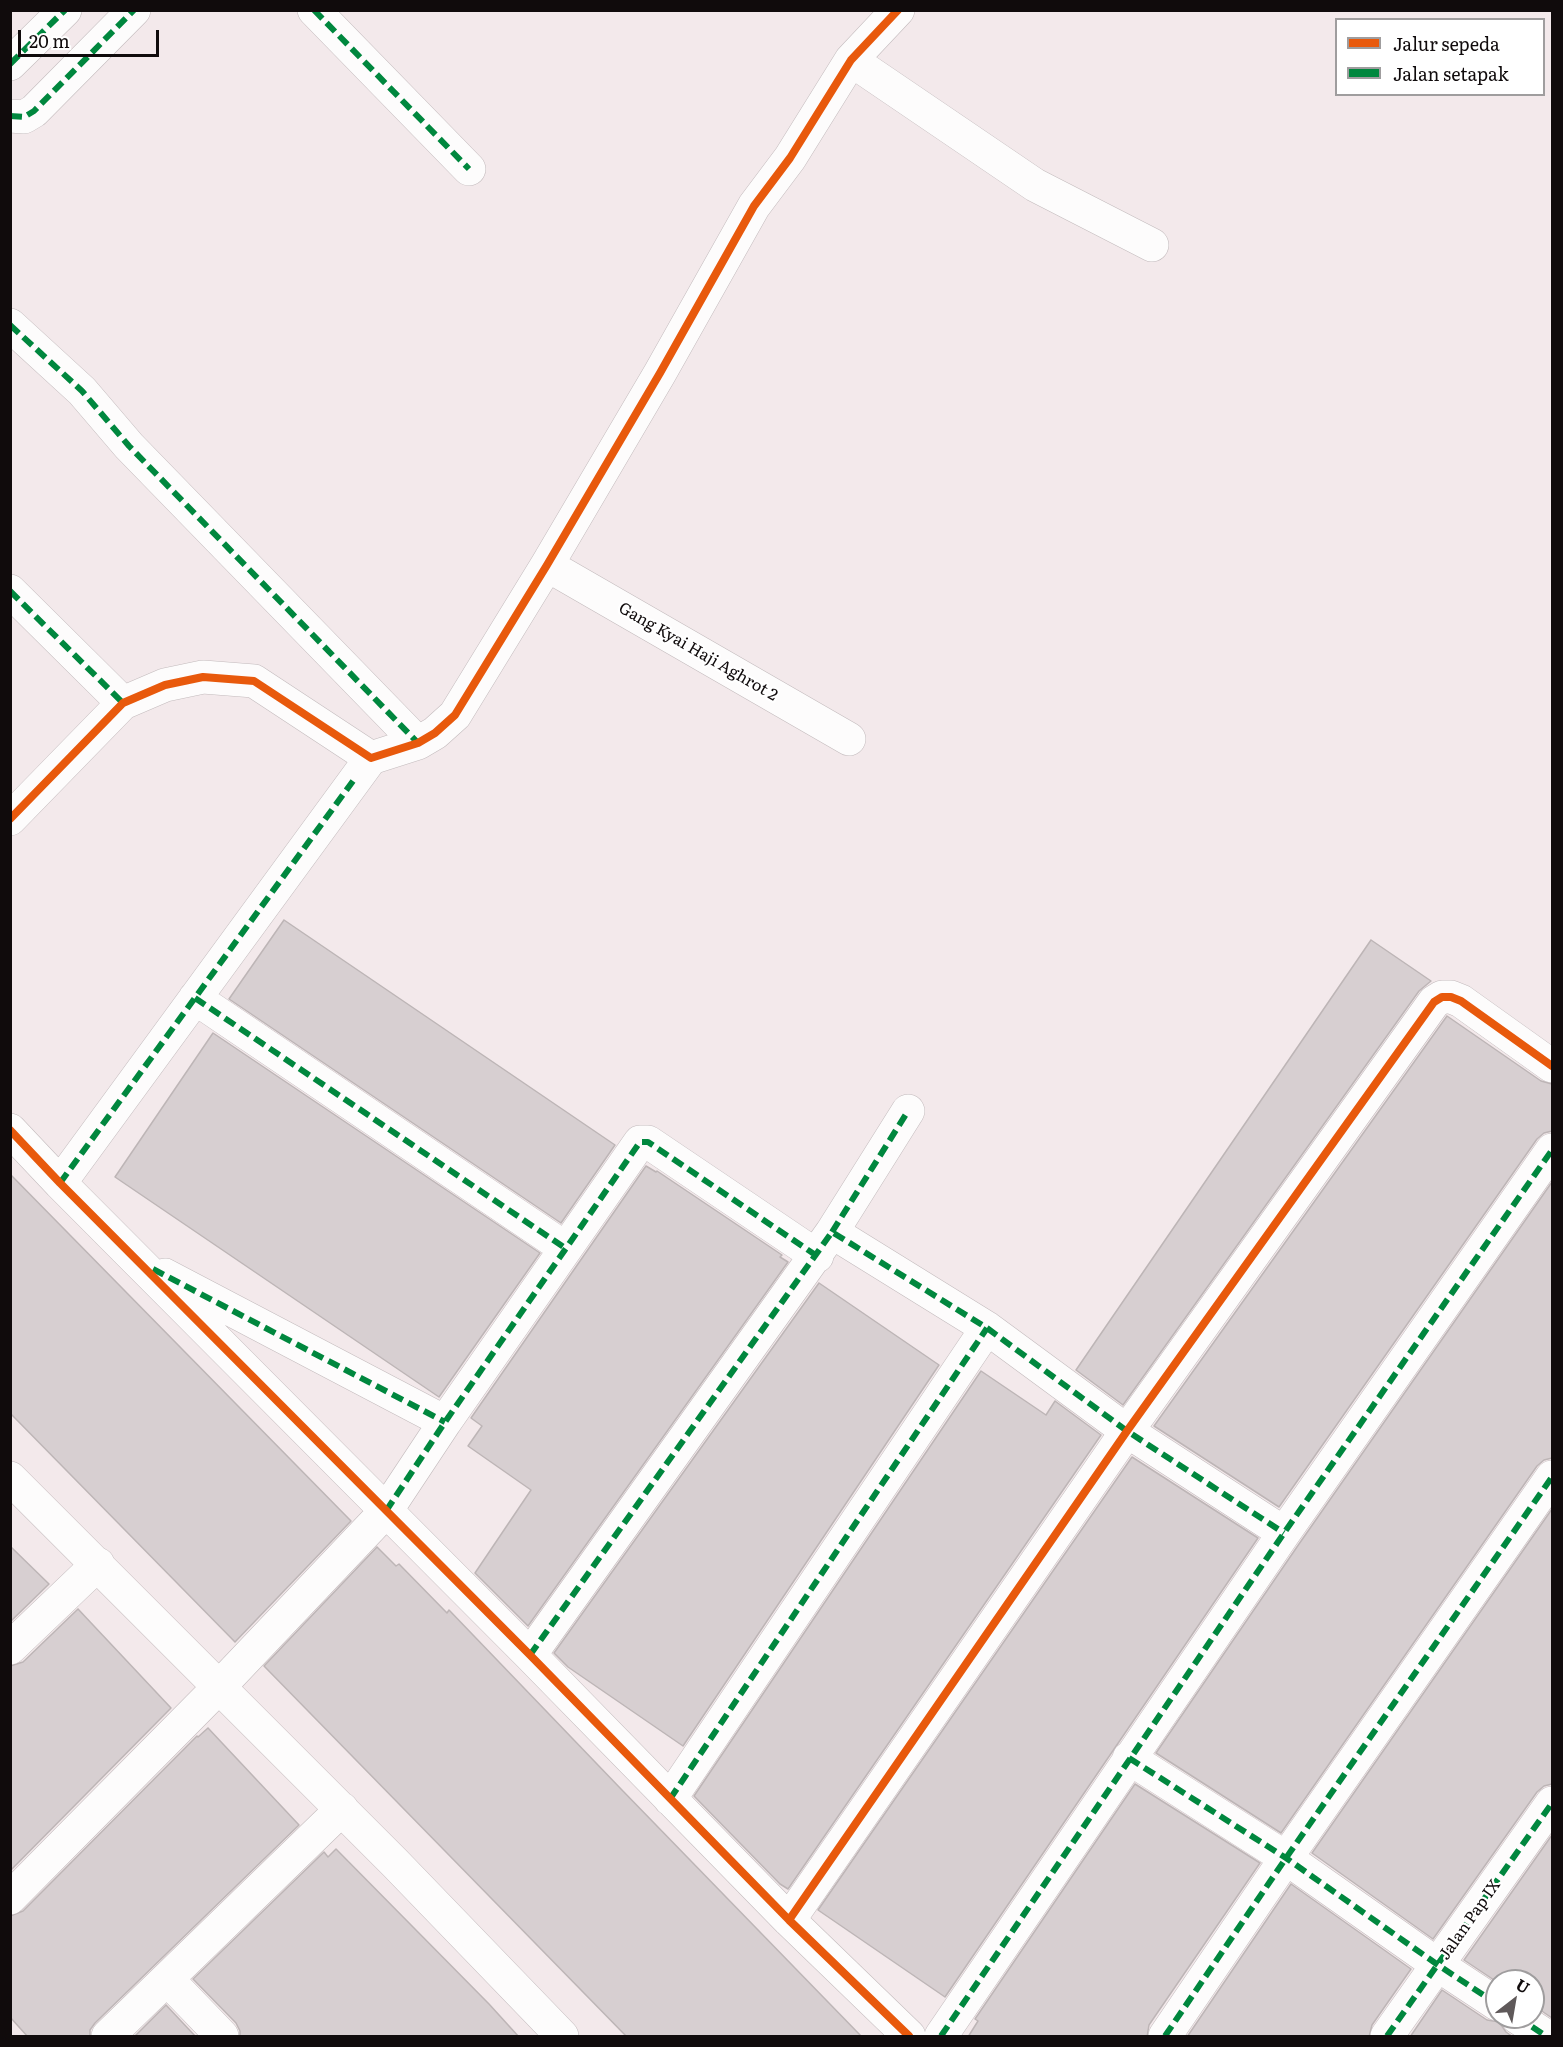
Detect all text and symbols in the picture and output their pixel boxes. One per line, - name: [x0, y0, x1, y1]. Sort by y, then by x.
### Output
- scale bar: [21, 18, 162, 56]
- legend: [1335, 18, 1545, 96]
- text: 20 m: [29, 27, 70, 54]
- text: Jalur sepeda: [1393, 30, 1500, 57]
- text: Jalan setapak: [1393, 60, 1509, 87]
- street label: Gang Kyai Haji Aghrot 2: [615, 599, 781, 705]
- street label: Jalan Pap IX: [1435, 1876, 1505, 1964]
- north arrow: [1485, 1969, 1545, 2029]
- text: U: [1512, 1972, 1535, 1999]

